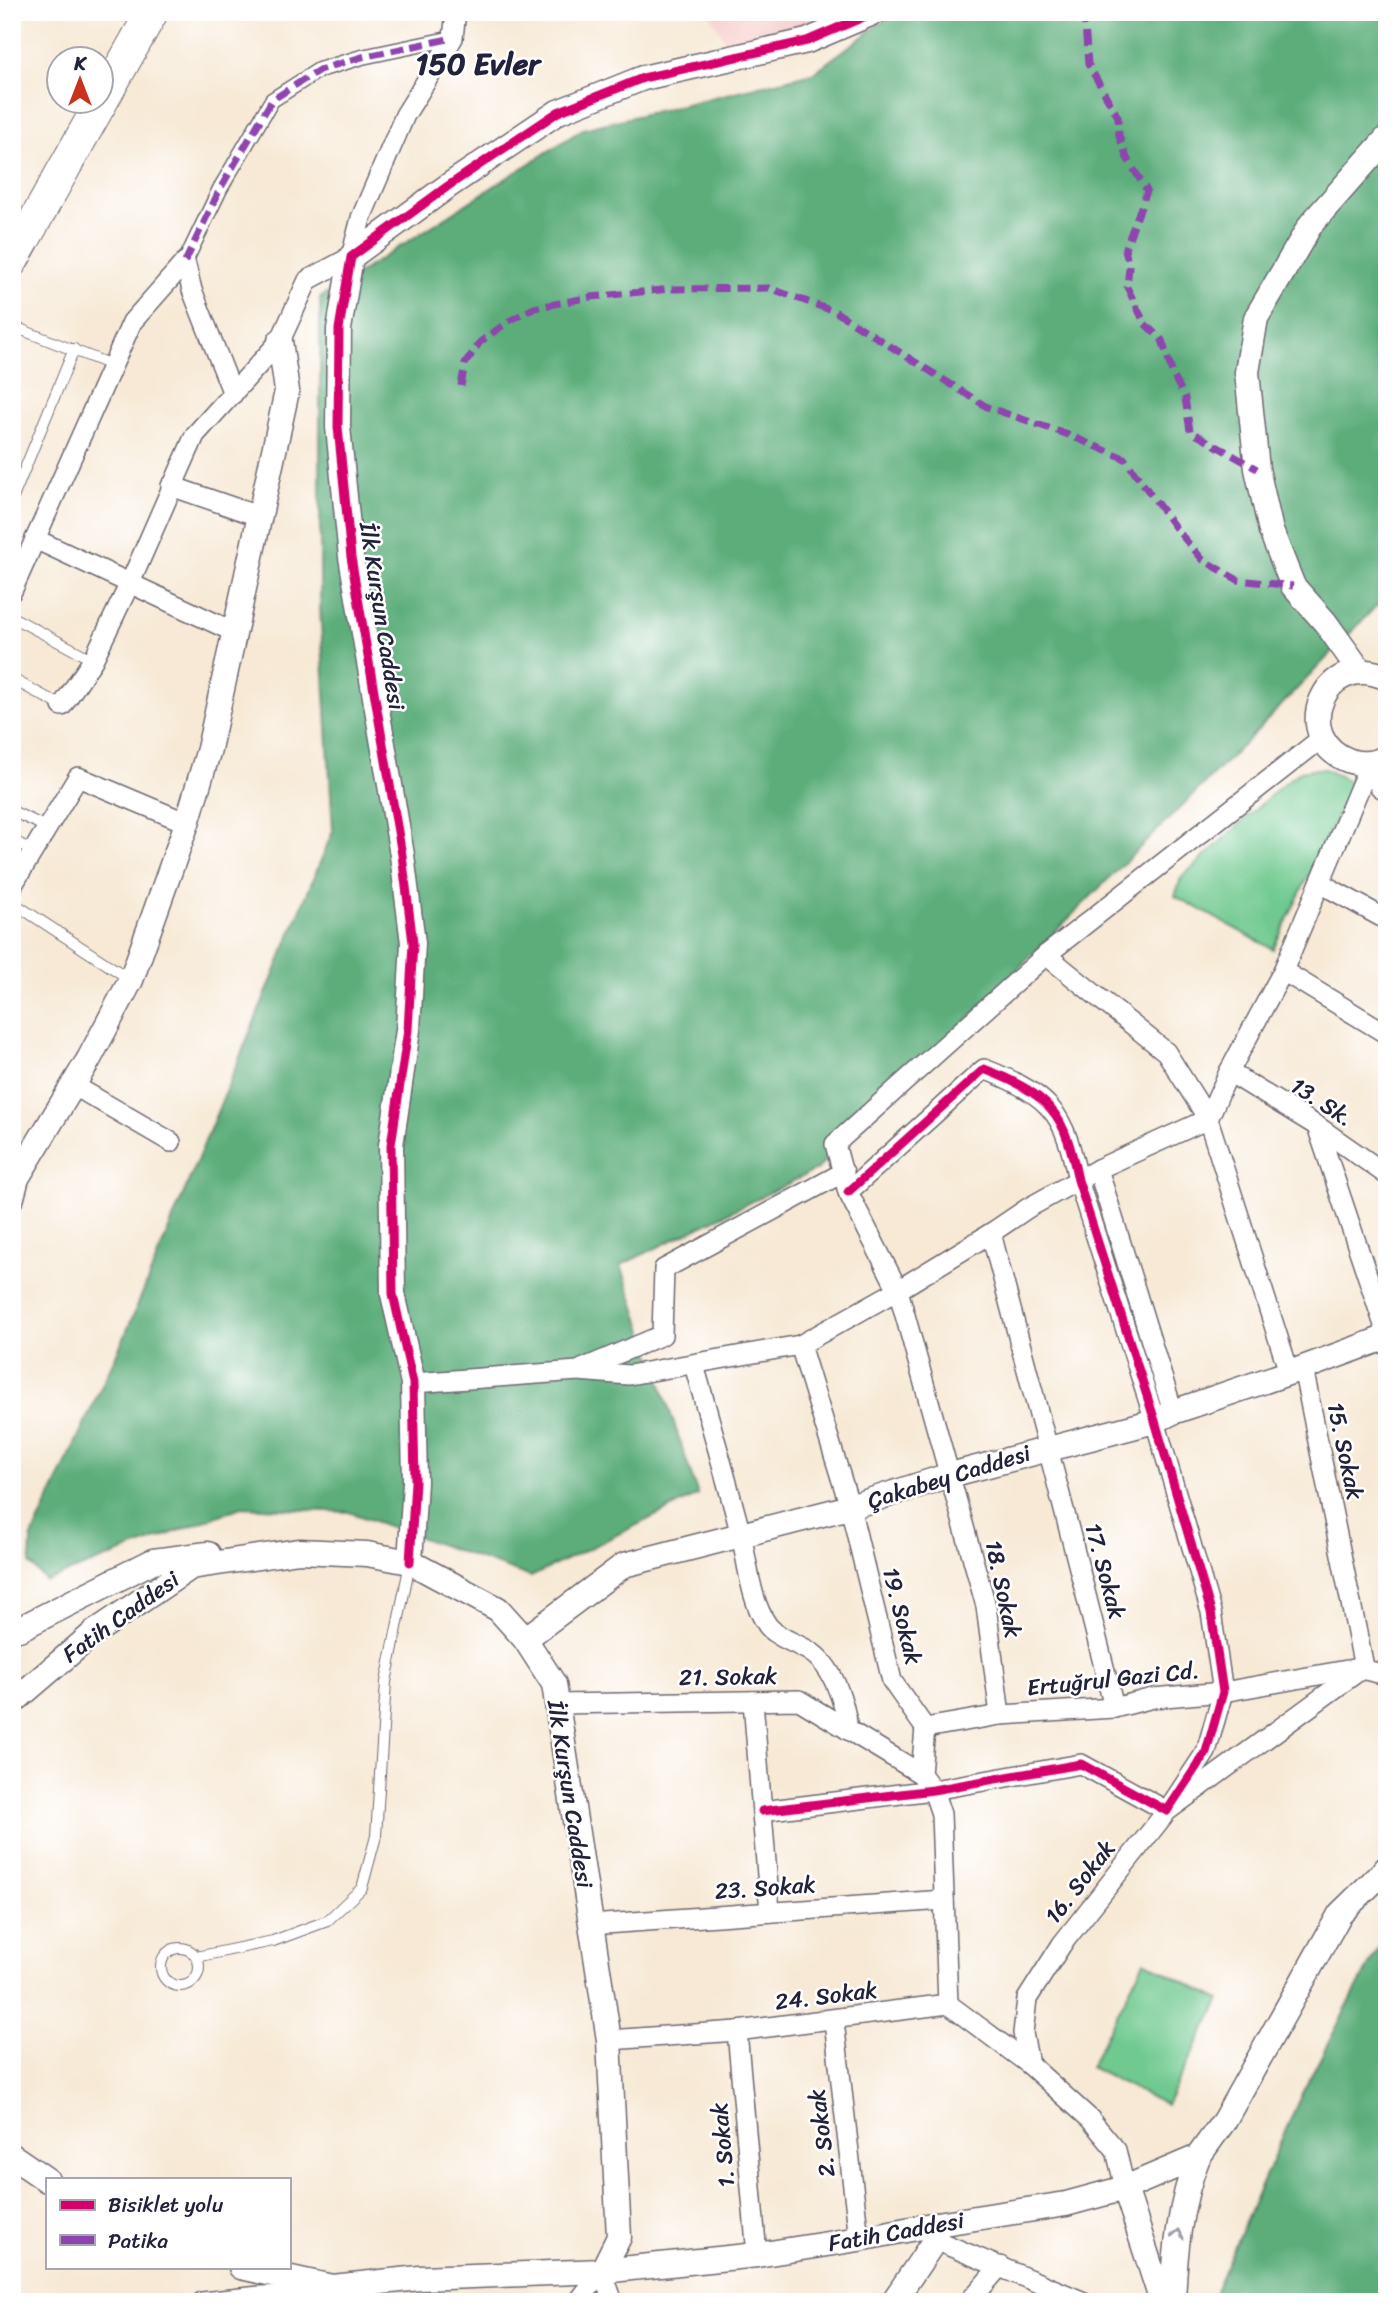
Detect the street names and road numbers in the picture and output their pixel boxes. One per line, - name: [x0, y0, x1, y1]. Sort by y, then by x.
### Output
- street label: İlk Kurşun Caddesi: [347, 518, 417, 714]
- street label: 13. Sk.: [1282, 1066, 1362, 1138]
- street label: 15. Sokak: [1315, 1398, 1375, 1504]
- street label: Çakabey Caddesi: [862, 1433, 1036, 1521]
- street label: 17. Sokak: [1073, 1518, 1137, 1624]
- street label: 18. Sokak: [973, 1536, 1033, 1642]
- street label: Fatih Caddesi: [53, 1560, 189, 1674]
- street label: 19. Sokak: [870, 1563, 934, 1669]
- street label: Ertuğrul Gazi Cd.: [1025, 1650, 1201, 1708]
- street label: 21. Sokak: [679, 1656, 777, 1698]
- street label: İlk Kurşun Caddesi: [535, 1696, 605, 1892]
- street label: 16. Sokak: [1034, 1831, 1126, 1933]
- street label: 23. Sokak: [713, 1864, 817, 1912]
- street label: 24. Sokak: [773, 1969, 879, 2023]
- street label: 2. Sokak: [796, 2087, 848, 2179]
- street label: 1. Sokak: [699, 2101, 747, 2189]
- street label: Fatih Caddesi: [825, 2200, 968, 2264]

